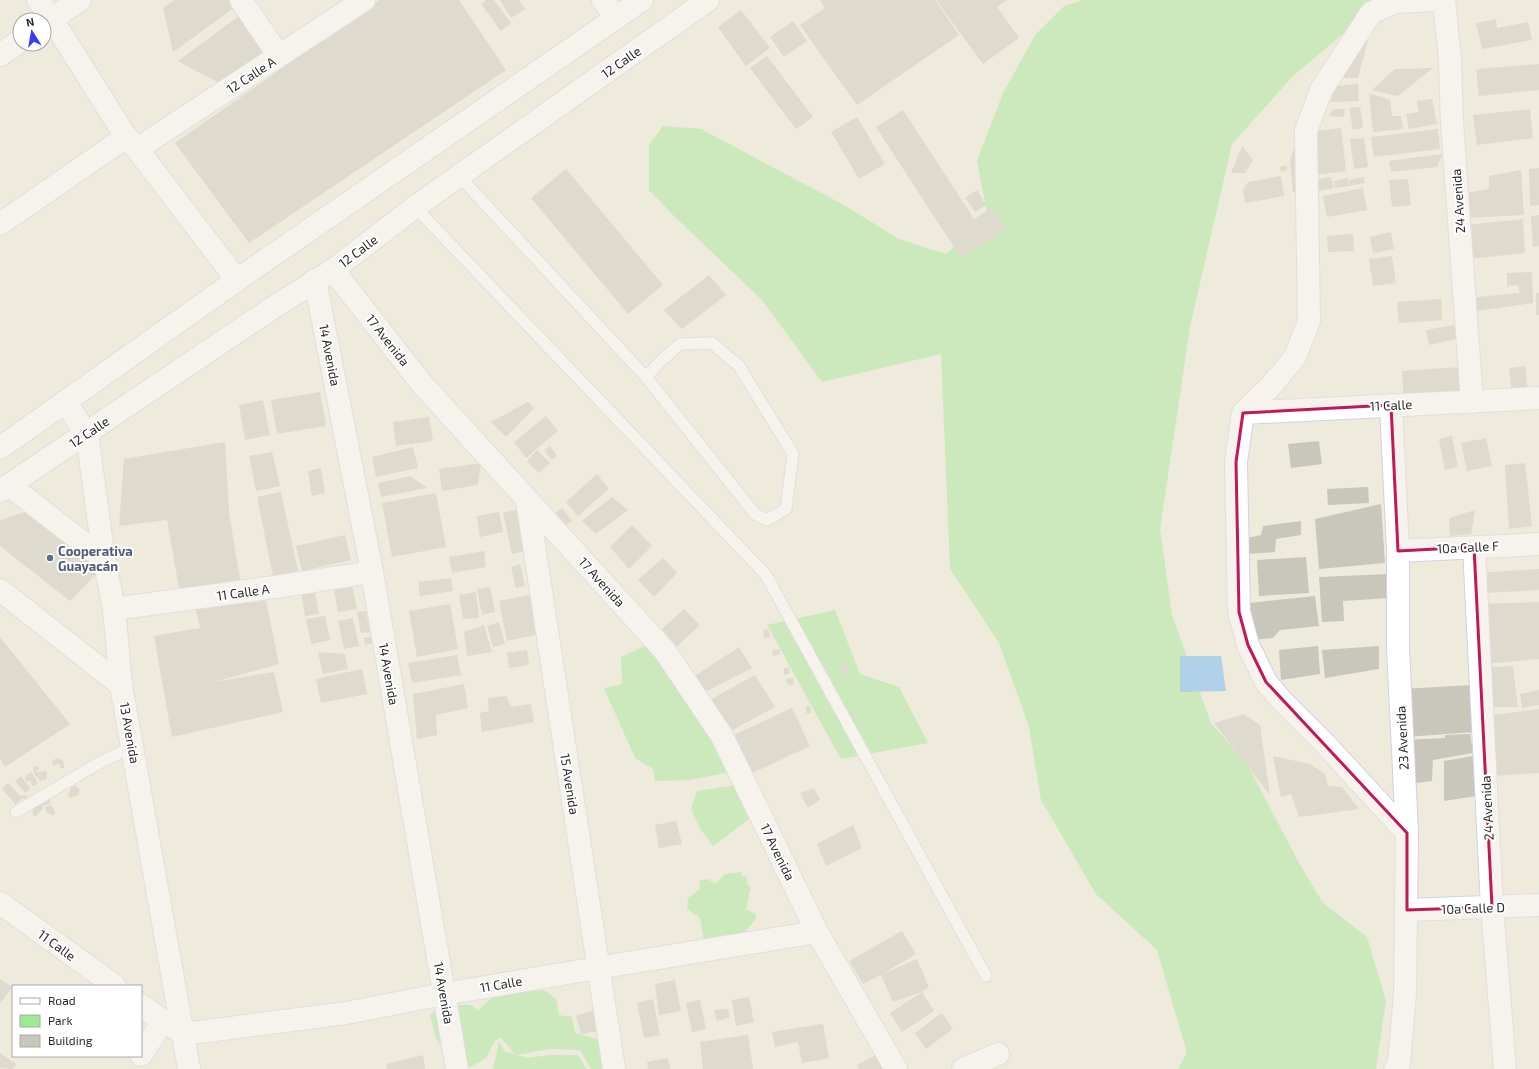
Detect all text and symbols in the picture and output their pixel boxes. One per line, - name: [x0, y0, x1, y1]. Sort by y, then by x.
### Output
- north arrow: [12, 12, 52, 52]
- text: N: [25, 15, 35, 29]
- street label: 12 Calle: [598, 43, 644, 81]
- street label: 12 Calle A: [223, 53, 279, 97]
- street label: 24 Avenida: [1448, 168, 1468, 234]
- street label: 12 Calle: [335, 231, 381, 271]
- street label: 17 Avenida: [363, 311, 413, 369]
- street label: 14 Avenida: [316, 323, 344, 387]
- street label: 11 Calle: [1369, 396, 1413, 414]
- street label: 12 Calle: [66, 413, 112, 451]
- street label: 10a Calle F: [1437, 537, 1499, 557]
- place label: Cooperativa Guayacán: [58, 543, 133, 574]
- marker: Cooperativa Guayacán: [45, 553, 55, 563]
- street label: 17 Avenida: [576, 554, 628, 610]
- street label: 11 Calle A: [216, 580, 270, 604]
- street label: 14 Avenida: [376, 642, 402, 706]
- street label: 13 Avenida: [117, 701, 143, 765]
- street label: 23 Avenida: [1392, 706, 1412, 770]
- street label: 15 Avenida: [557, 752, 583, 816]
- street label: 24 Avenida: [1477, 775, 1497, 841]
- street label: 17 Avenida: [757, 821, 799, 883]
- street label: 10a Calle D: [1441, 899, 1505, 917]
- street label: 11 Calle: [35, 926, 79, 964]
- street label: 14 Avenida: [431, 961, 457, 1025]
- street label: 11 Calle: [479, 972, 523, 996]
- legend: [12, 985, 142, 1057]
- text: Road: [48, 993, 76, 1007]
- text: Park: [48, 1013, 73, 1027]
- text: Building: [48, 1033, 93, 1047]

